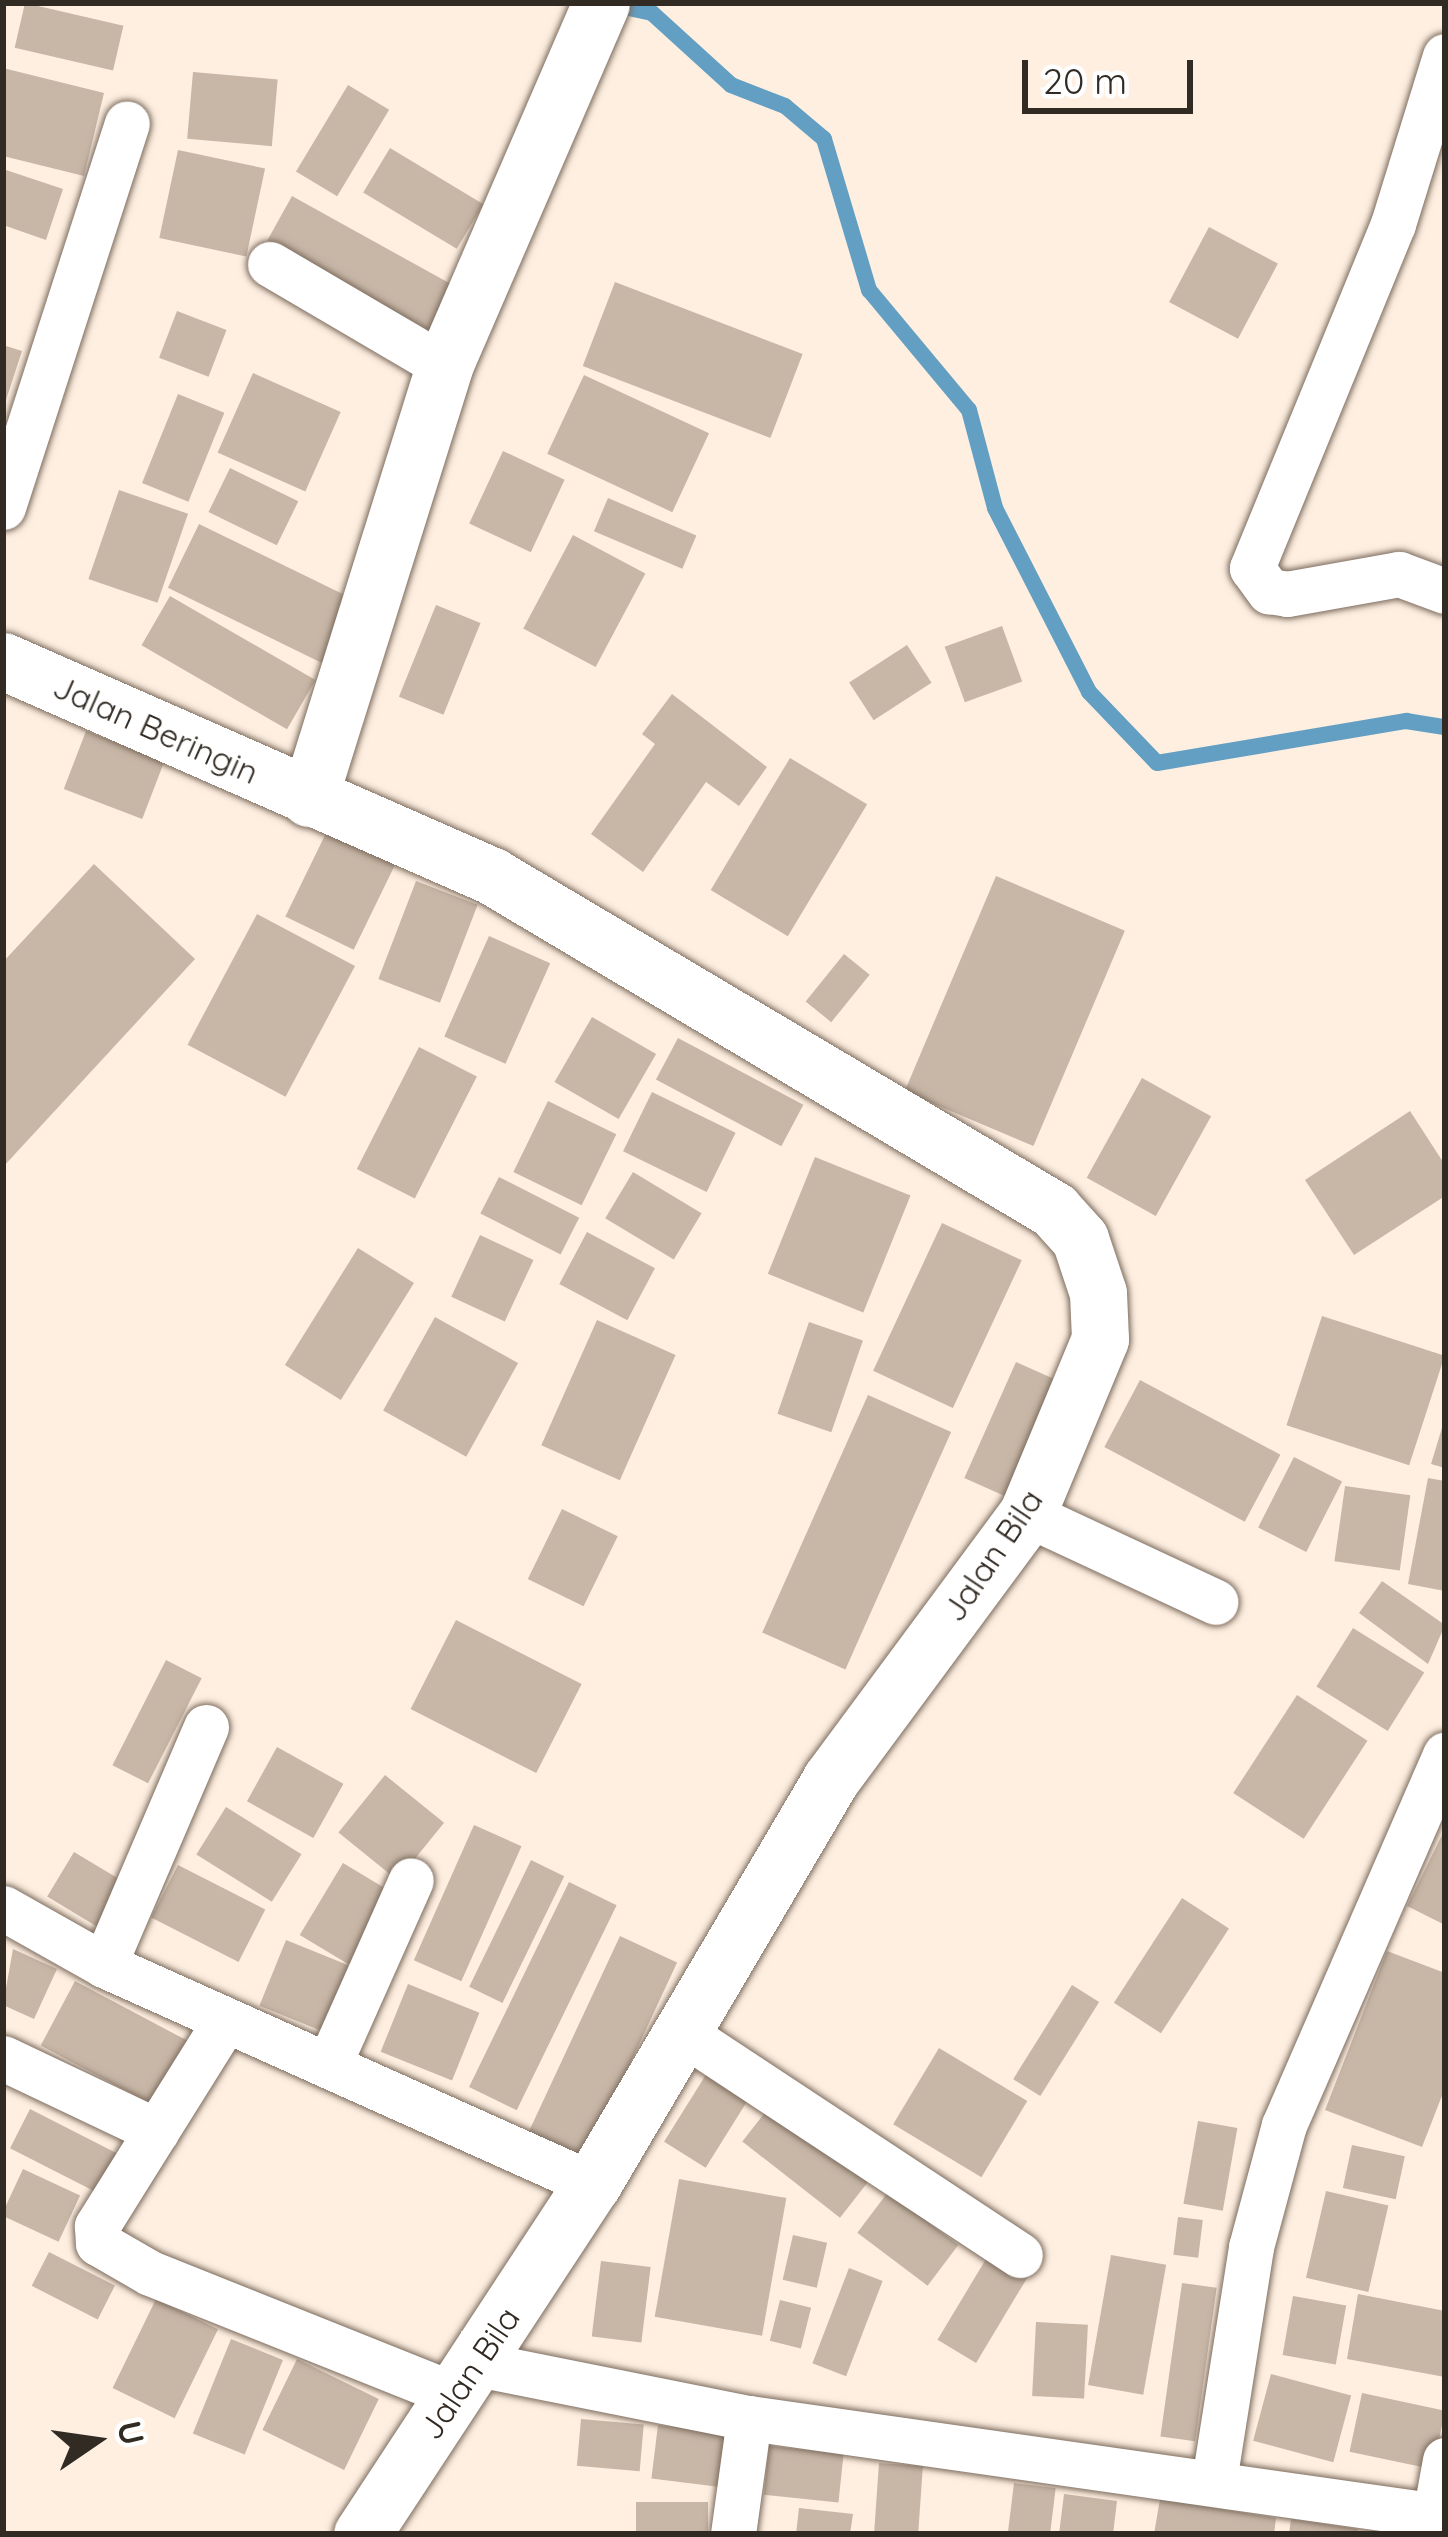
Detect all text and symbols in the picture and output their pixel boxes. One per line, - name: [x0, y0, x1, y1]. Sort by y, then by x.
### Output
- scale bar: [1028, 36, 1199, 110]
- text: 20 m: [1043, 58, 1127, 103]
- street label: Jalan Beringin: [47, 666, 265, 792]
- street label: Jalan Bila: [933, 1481, 1051, 1629]
- street label: Jalan Bila: [410, 2299, 528, 2447]
- north arrow: [36, 2381, 156, 2501]
- text: U: [109, 2417, 154, 2449]

